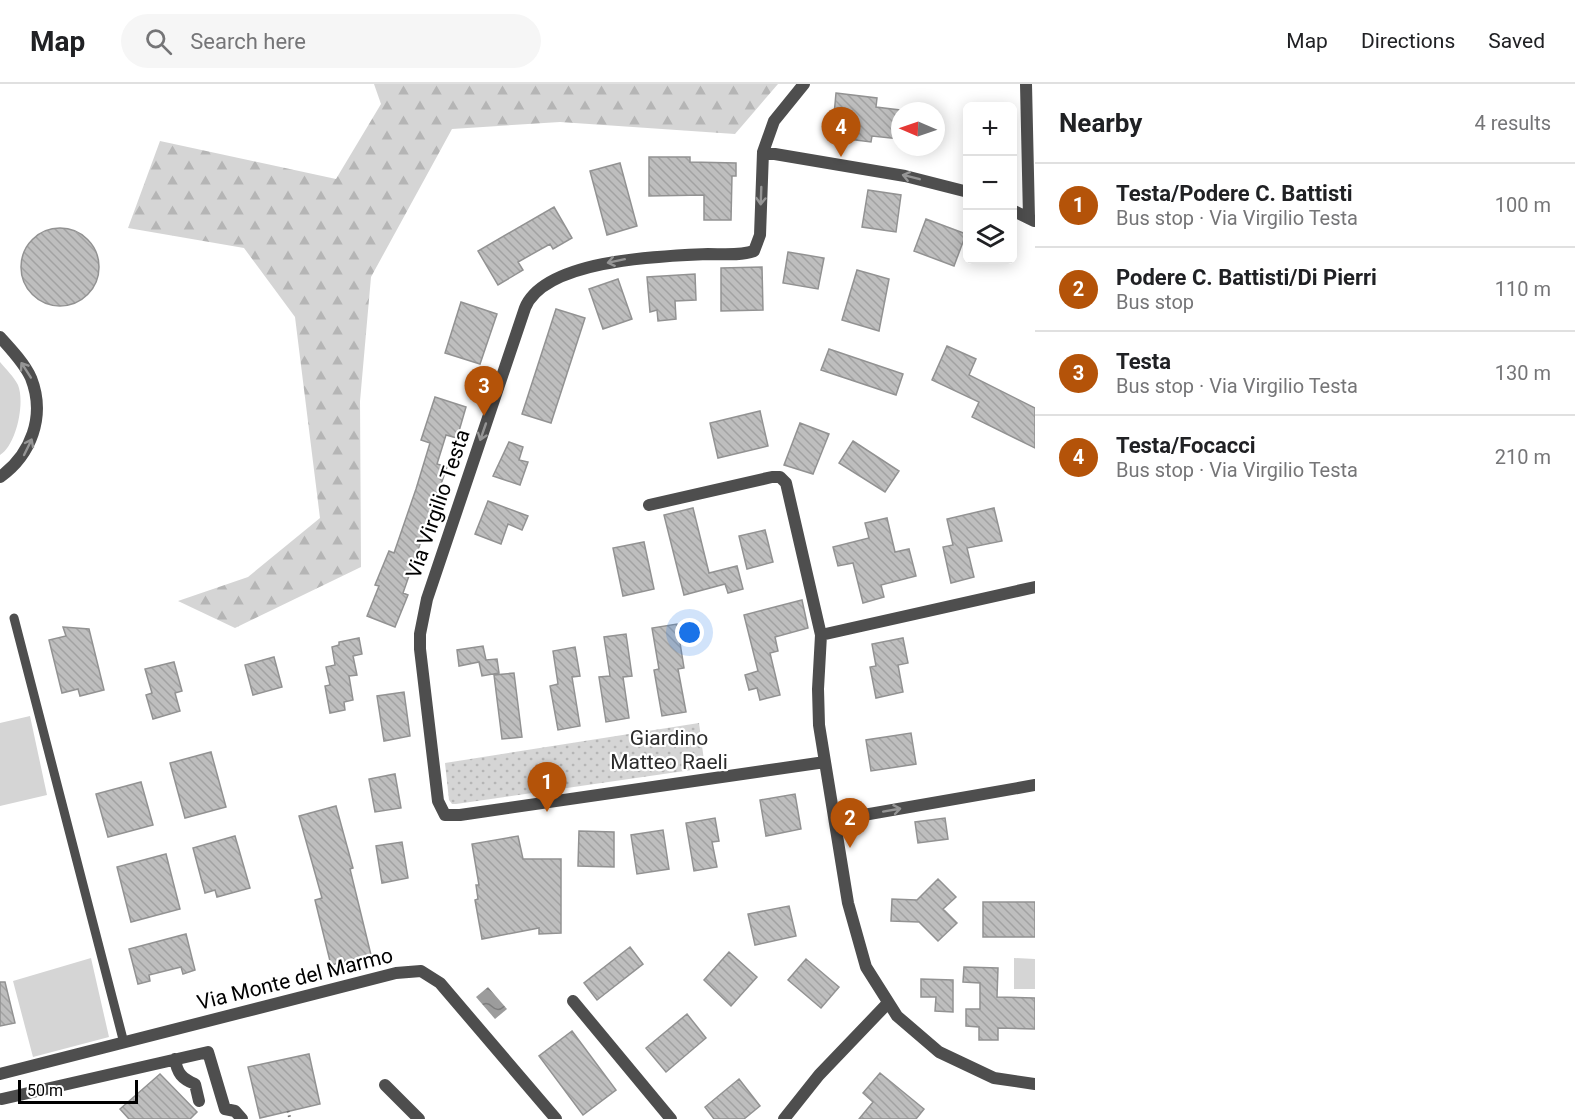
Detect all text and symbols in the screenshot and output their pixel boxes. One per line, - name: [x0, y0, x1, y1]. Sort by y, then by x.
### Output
- search box: [121, 14, 541, 68]
- text: Map: [30, 25, 85, 58]
- icon: search: [142, 25, 175, 58]
- text: Search here: [190, 29, 306, 54]
- text: Map: [1286, 29, 1328, 53]
- text: Directions: [1361, 29, 1455, 53]
- text: Saved: [1488, 29, 1545, 53]
- north arrow: [891, 102, 945, 156]
- map controls: [963, 102, 1017, 264]
- button: +: [963, 102, 1017, 156]
- pin: 4: [822, 107, 860, 157]
- text: Nearby: [1059, 108, 1142, 138]
- text: 4 results: [1475, 111, 1551, 135]
- button: −: [963, 156, 1017, 210]
- one-way arrow: [902, 171, 921, 183]
- text: Testa/Podere C. Battisti: [1116, 181, 1352, 206]
- one-way arrow: [755, 186, 767, 206]
- text: 1: [1073, 193, 1084, 217]
- text: 100 m: [1495, 193, 1551, 217]
- text: Bus stop · Via Virgilio Testa: [1116, 206, 1358, 230]
- button: layers: [963, 210, 1017, 264]
- one-way arrow: [606, 256, 626, 267]
- text: Podere C. Battisti/Di Pierri: [1116, 265, 1377, 290]
- text: 2: [1073, 277, 1084, 301]
- text: 110 m: [1495, 277, 1551, 301]
- text: Bus stop: [1116, 290, 1194, 314]
- text: Testa: [1116, 349, 1171, 374]
- text: 3: [1073, 361, 1084, 385]
- text: 130 m: [1495, 361, 1551, 385]
- one-way arrow: [20, 363, 32, 379]
- pin: 3: [464, 366, 504, 416]
- text: Bus stop · Via Virgilio Testa: [1116, 374, 1358, 398]
- one-way arrow: [476, 422, 487, 440]
- street label: Via Virgilio Testa: [401, 426, 475, 582]
- text: Testa/Focacci: [1116, 433, 1255, 458]
- one-way arrow: [23, 438, 34, 456]
- text: 4: [1073, 445, 1084, 469]
- text: 210 m: [1495, 445, 1551, 469]
- text: Bus stop · Via Virgilio Testa: [1116, 458, 1358, 482]
- your location: [675, 618, 704, 647]
- park label: Giardino Matteo Raeli: [610, 726, 728, 774]
- pin: 1: [528, 762, 566, 812]
- pin: 2: [830, 798, 870, 848]
- one-way arrow: [882, 805, 902, 816]
- street label: Via Monte del Marmo: [195, 943, 395, 1015]
- scale bar: [18, 1077, 138, 1104]
- text: 50 m: [27, 1081, 63, 1100]

